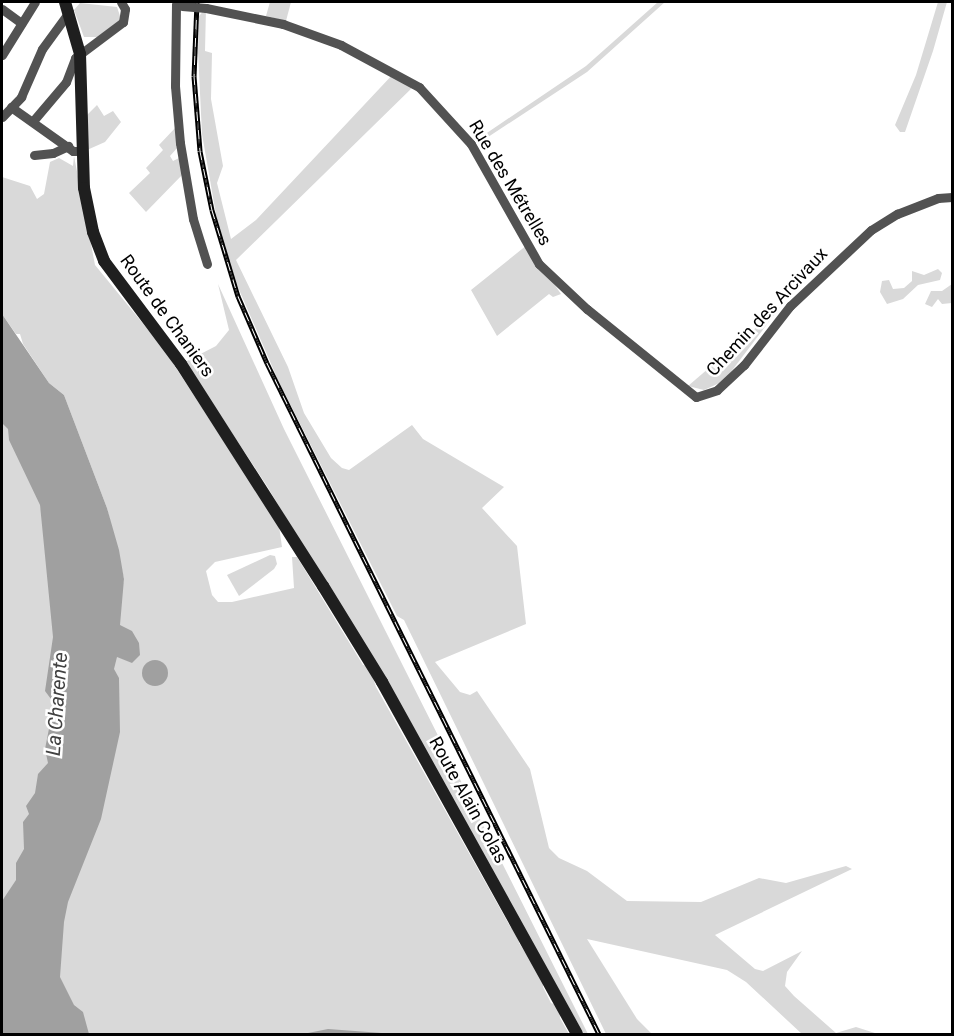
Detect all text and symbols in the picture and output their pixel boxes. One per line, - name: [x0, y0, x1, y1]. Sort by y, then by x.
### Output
- street label: Rue des Métrelles: [464, 116, 556, 250]
- street label: Chemin des Arcivaux: [702, 243, 832, 381]
- street label: Route de Chaniers: [115, 251, 219, 381]
- water label: La Charente: [41, 651, 73, 757]
- street label: Route Alain Colas: [424, 733, 512, 867]

